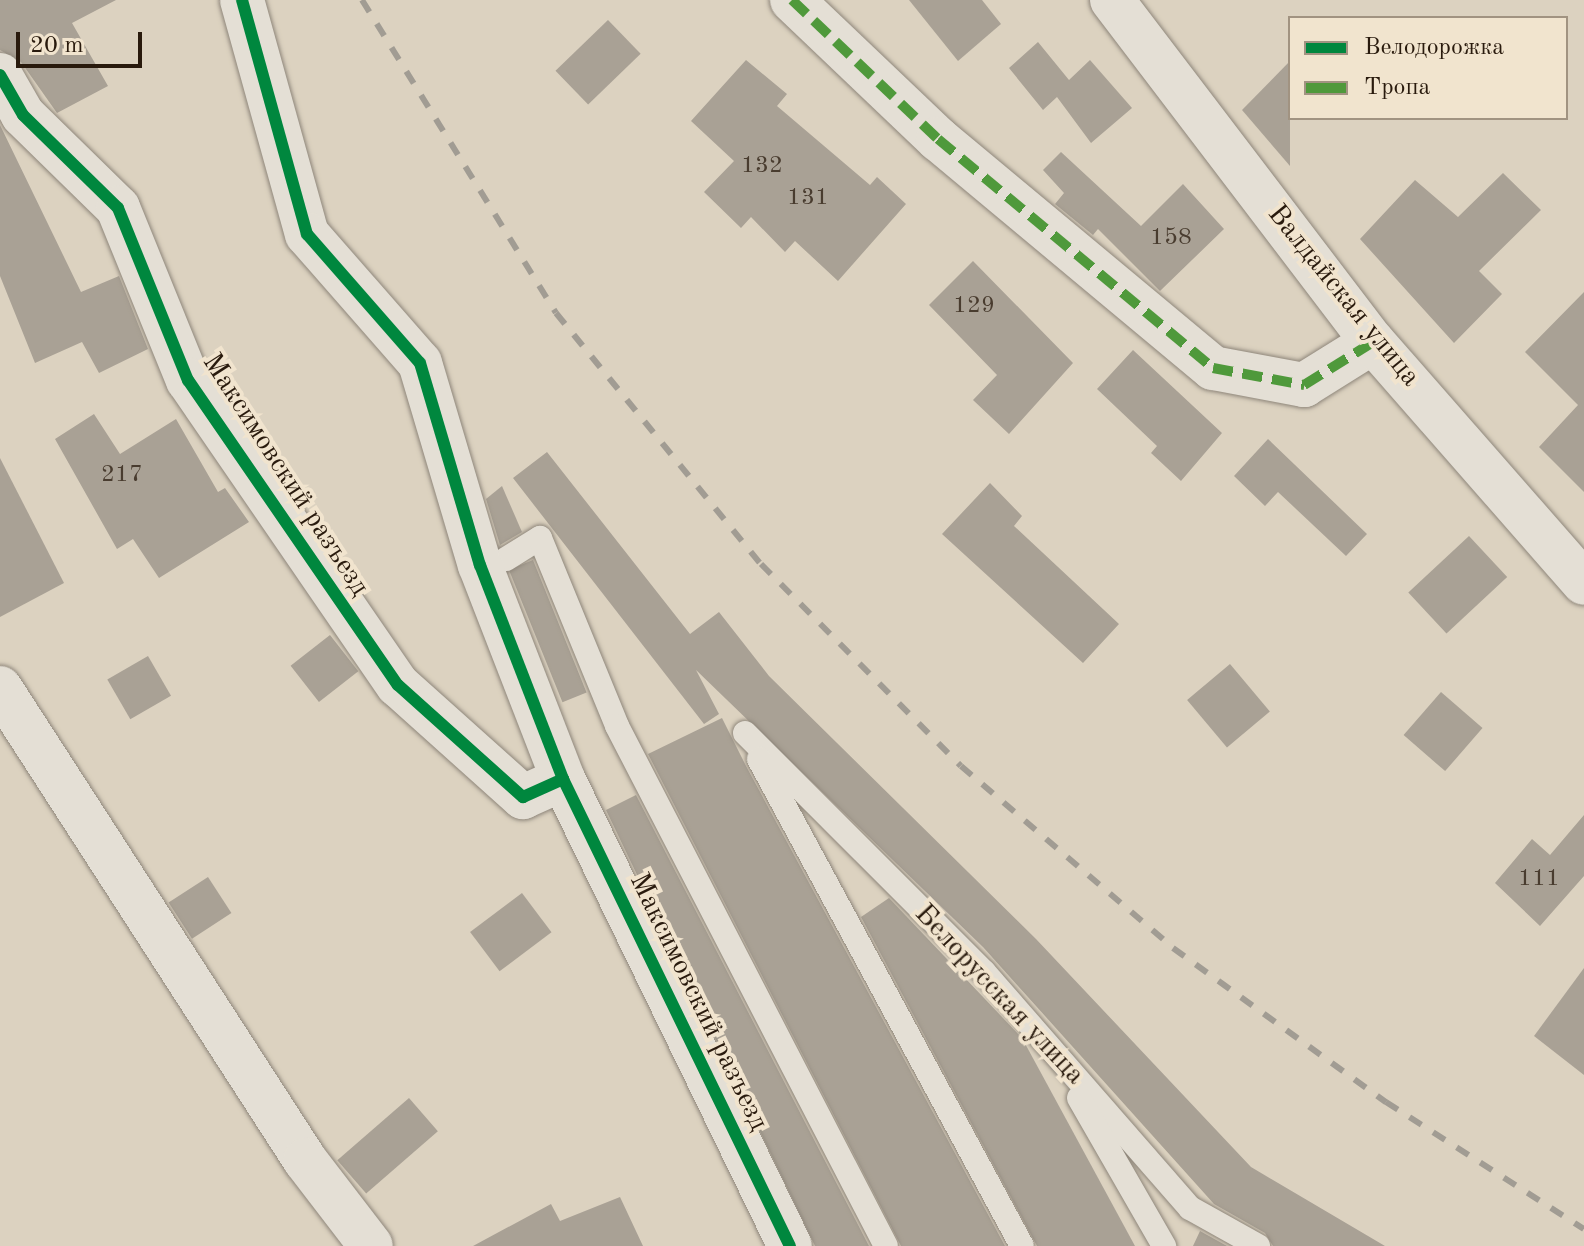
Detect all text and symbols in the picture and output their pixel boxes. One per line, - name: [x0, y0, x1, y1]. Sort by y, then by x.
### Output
- scale bar: [20, 16, 146, 66]
- legend: [1288, 16, 1568, 120]
- text: 20 m: [30, 34, 84, 58]
- text: Велодорожка: [1364, 36, 1504, 60]
- text: Тропа: [1364, 76, 1430, 100]
- house number: 132: [741, 153, 783, 181]
- house number: 131: [787, 185, 829, 213]
- street label: Валдайская улица: [1259, 198, 1427, 394]
- house number: 158: [1150, 225, 1192, 253]
- house number: 129: [953, 293, 995, 321]
- street label: Максимовский разъезд: [194, 348, 376, 602]
- house number: 217: [101, 462, 143, 490]
- house number: 111: [1518, 866, 1560, 894]
- street label: Максимовский разъезд: [621, 868, 775, 1136]
- street label: Белорусская улица: [907, 898, 1091, 1092]

